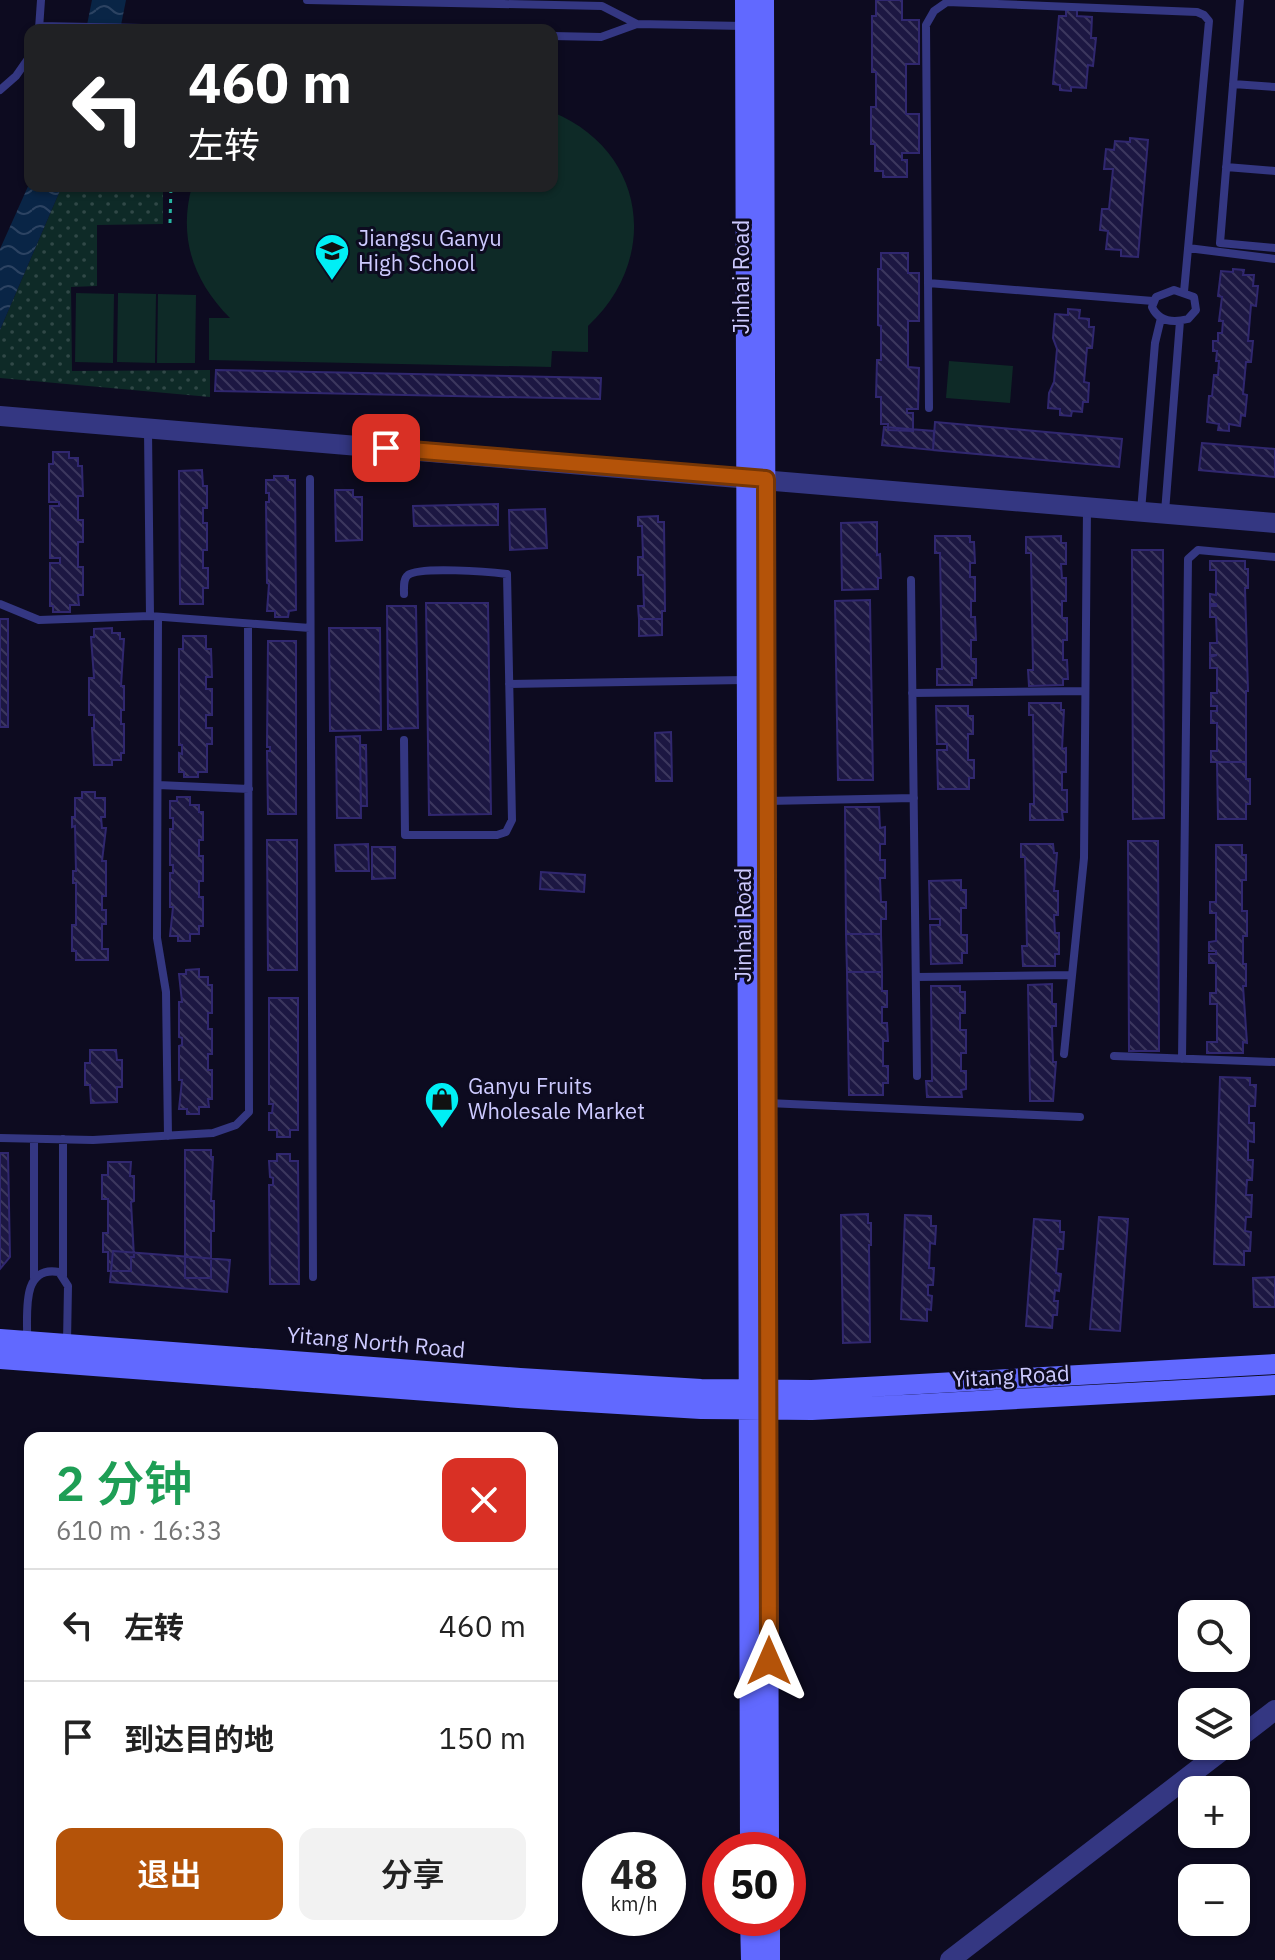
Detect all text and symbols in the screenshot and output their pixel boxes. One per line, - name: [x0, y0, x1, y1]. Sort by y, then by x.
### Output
- text: 460 m: [188, 46, 352, 118]
- icon: left: [56, 56, 160, 160]
- text: 左转: [188, 121, 260, 168]
- street label: Jinhai Road: [726, 220, 755, 334]
- place label: Jiangsu Ganyu High School: [358, 223, 502, 277]
- school or university icon: Jiangsu Ganyu High School: [313, 232, 351, 282]
- pin: [352, 414, 420, 482]
- icon: arrive: [364, 426, 408, 470]
- street label: Jinhai Road: [728, 868, 757, 982]
- place label: Ganyu Fruits Wholesale Market: [468, 1071, 645, 1125]
- shop icon: Ganyu Fruits Wholesale Market: [423, 1080, 461, 1130]
- street label: Yitang North Road: [286, 1319, 466, 1364]
- street label: Yitang Road: [952, 1358, 1070, 1393]
- text: 2 分钟: [56, 1452, 192, 1514]
- button: close: [442, 1458, 526, 1542]
- text: 610 m · 16:33: [56, 1513, 222, 1547]
- map controls: [1178, 1600, 1250, 1936]
- button: search: [1178, 1600, 1250, 1672]
- icon: left: [56, 1603, 100, 1647]
- text: 460 m: [439, 1606, 526, 1645]
- text: 左转: [124, 1607, 184, 1646]
- position arrow: [727, 1619, 811, 1703]
- button: layers: [1178, 1688, 1250, 1760]
- icon: arrive: [56, 1715, 100, 1759]
- text: 150 m: [439, 1718, 526, 1757]
- text: 到达目的地: [124, 1719, 274, 1758]
- button: +: [1178, 1776, 1250, 1848]
- button: 退出: [56, 1828, 283, 1920]
- button: 分享: [299, 1828, 526, 1920]
- speed limit sign: 50: [702, 1832, 806, 1936]
- text: 48: [610, 1848, 658, 1900]
- button: −: [1178, 1864, 1250, 1936]
- text: km/h: [610, 1890, 658, 1917]

